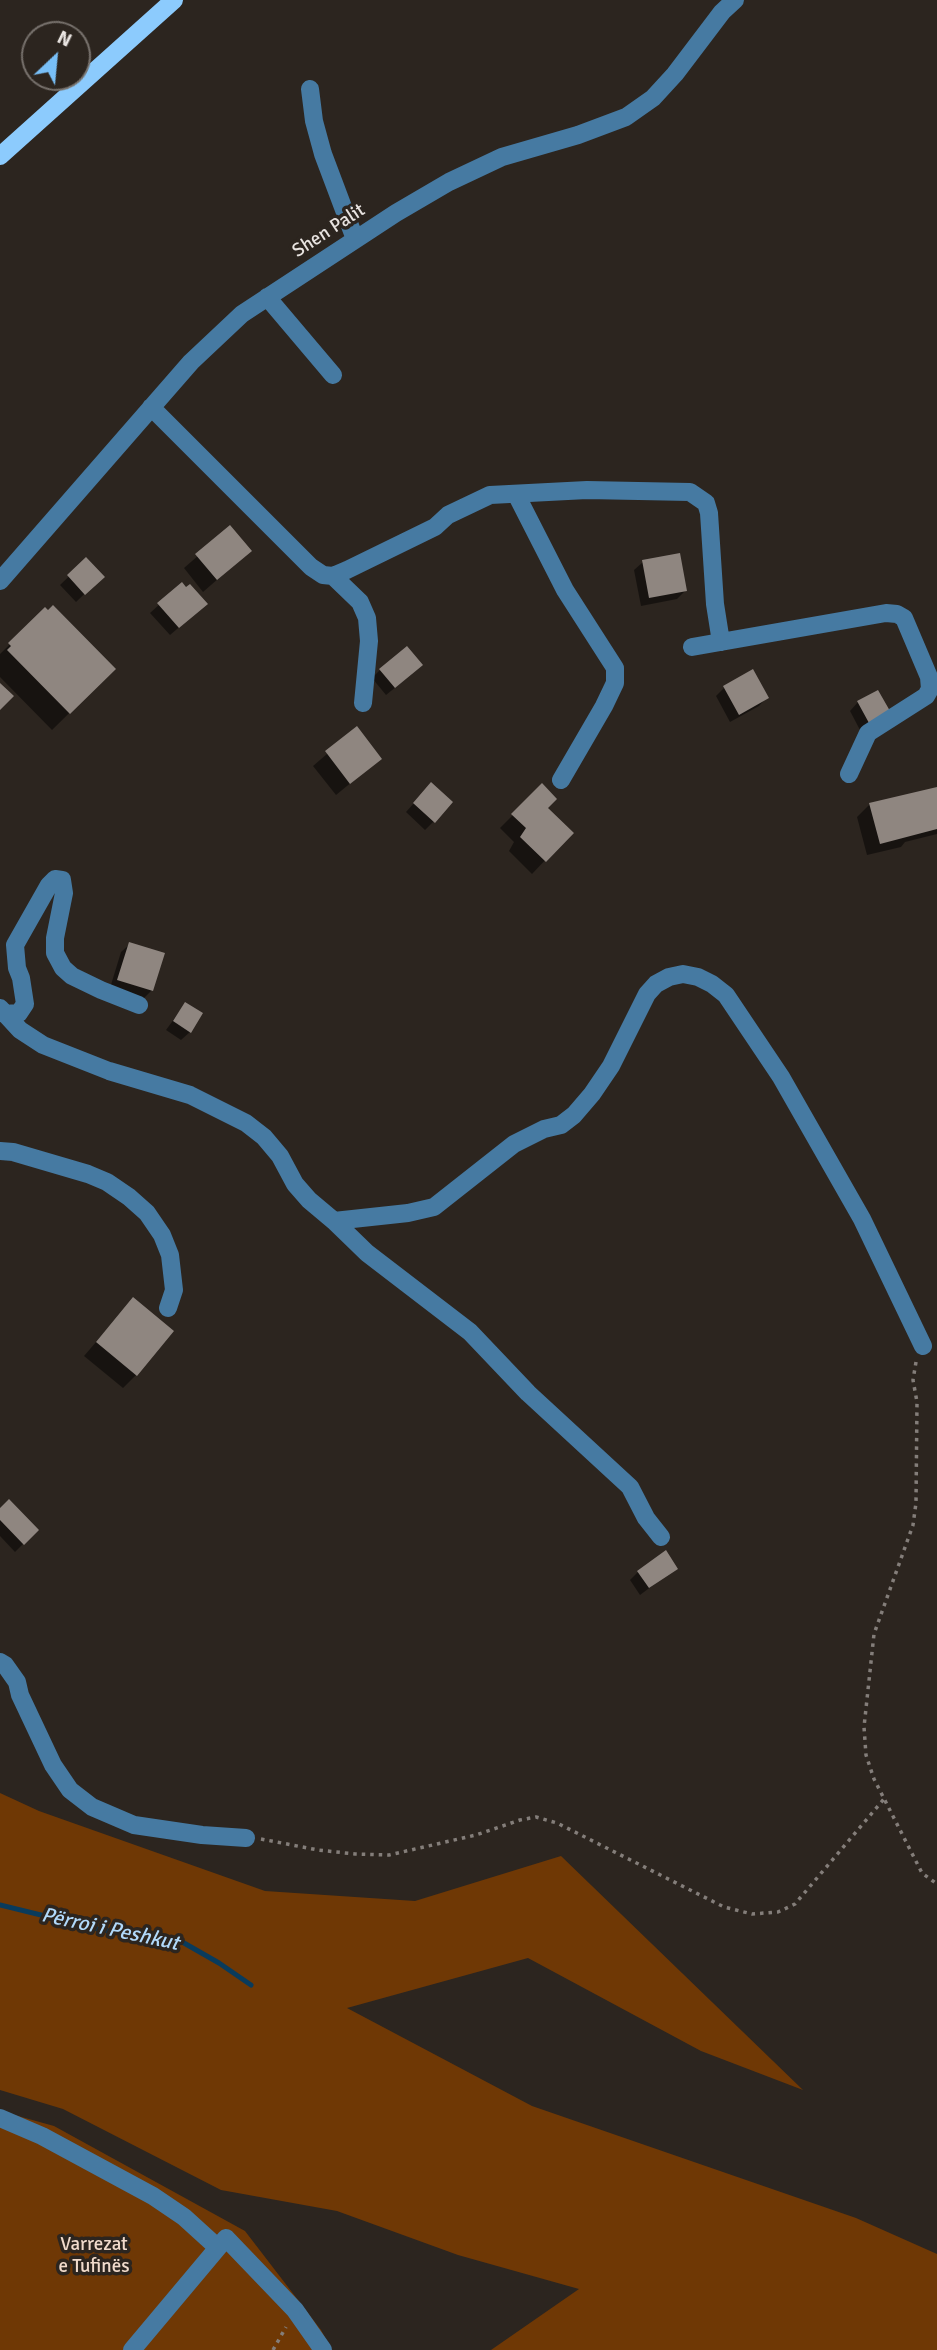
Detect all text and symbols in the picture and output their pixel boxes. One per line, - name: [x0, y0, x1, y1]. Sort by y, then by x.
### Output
- north arrow: [21, 21, 91, 91]
- text: N: [53, 25, 76, 53]
- street label: Shen Palit: [288, 199, 370, 263]
- water label: Përroi i Peshkut: [39, 1903, 181, 1957]
- park label: Varrezat e Tufinës: [58, 2234, 130, 2278]

